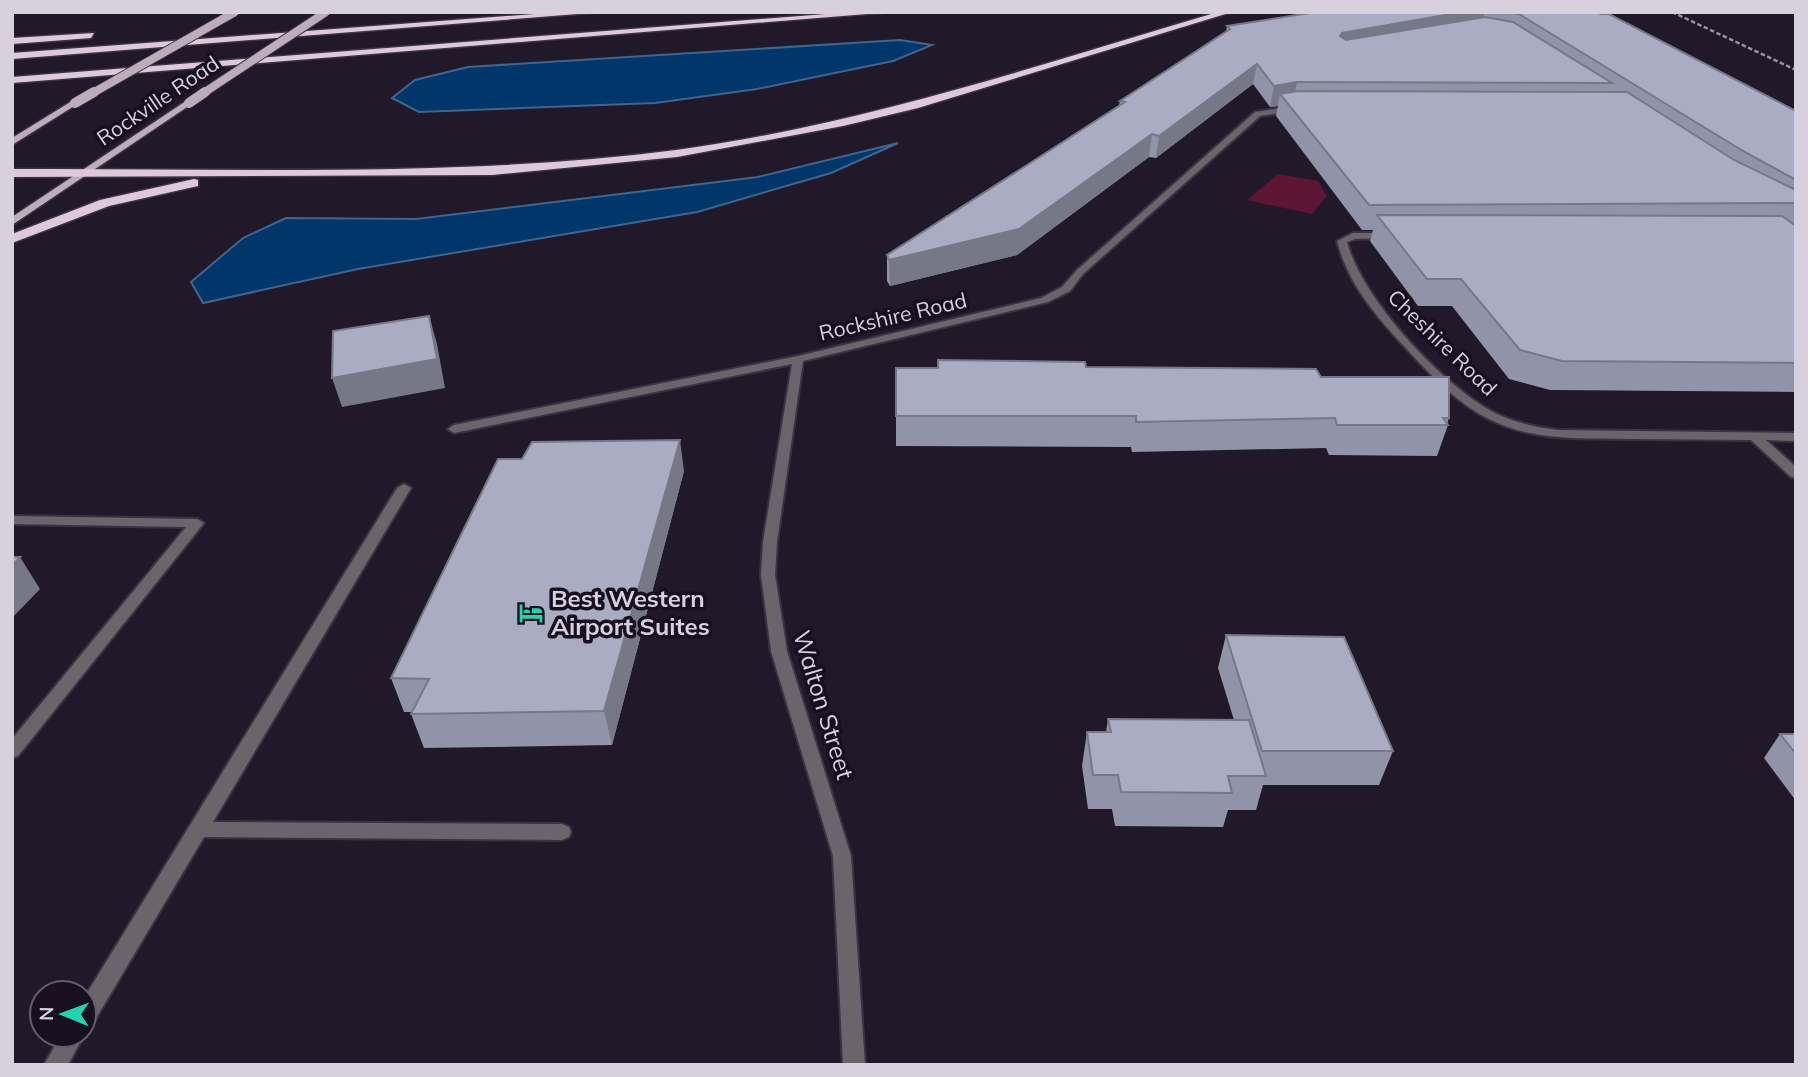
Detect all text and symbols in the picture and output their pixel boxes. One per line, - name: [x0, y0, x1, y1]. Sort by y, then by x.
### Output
- street label: Rockville Road: [91, 50, 223, 151]
- street label: Cheshire Road: [1383, 284, 1503, 401]
- street label: Rockshire Road: [816, 286, 969, 346]
- place label: Best Western Airport Suites: [551, 583, 710, 641]
- hotel icon: Best Western Airport Suites: [517, 599, 545, 627]
- street label: Walton Street: [787, 627, 861, 783]
- north arrow: [28, 979, 98, 1049]
- text: N: [34, 1006, 58, 1021]

